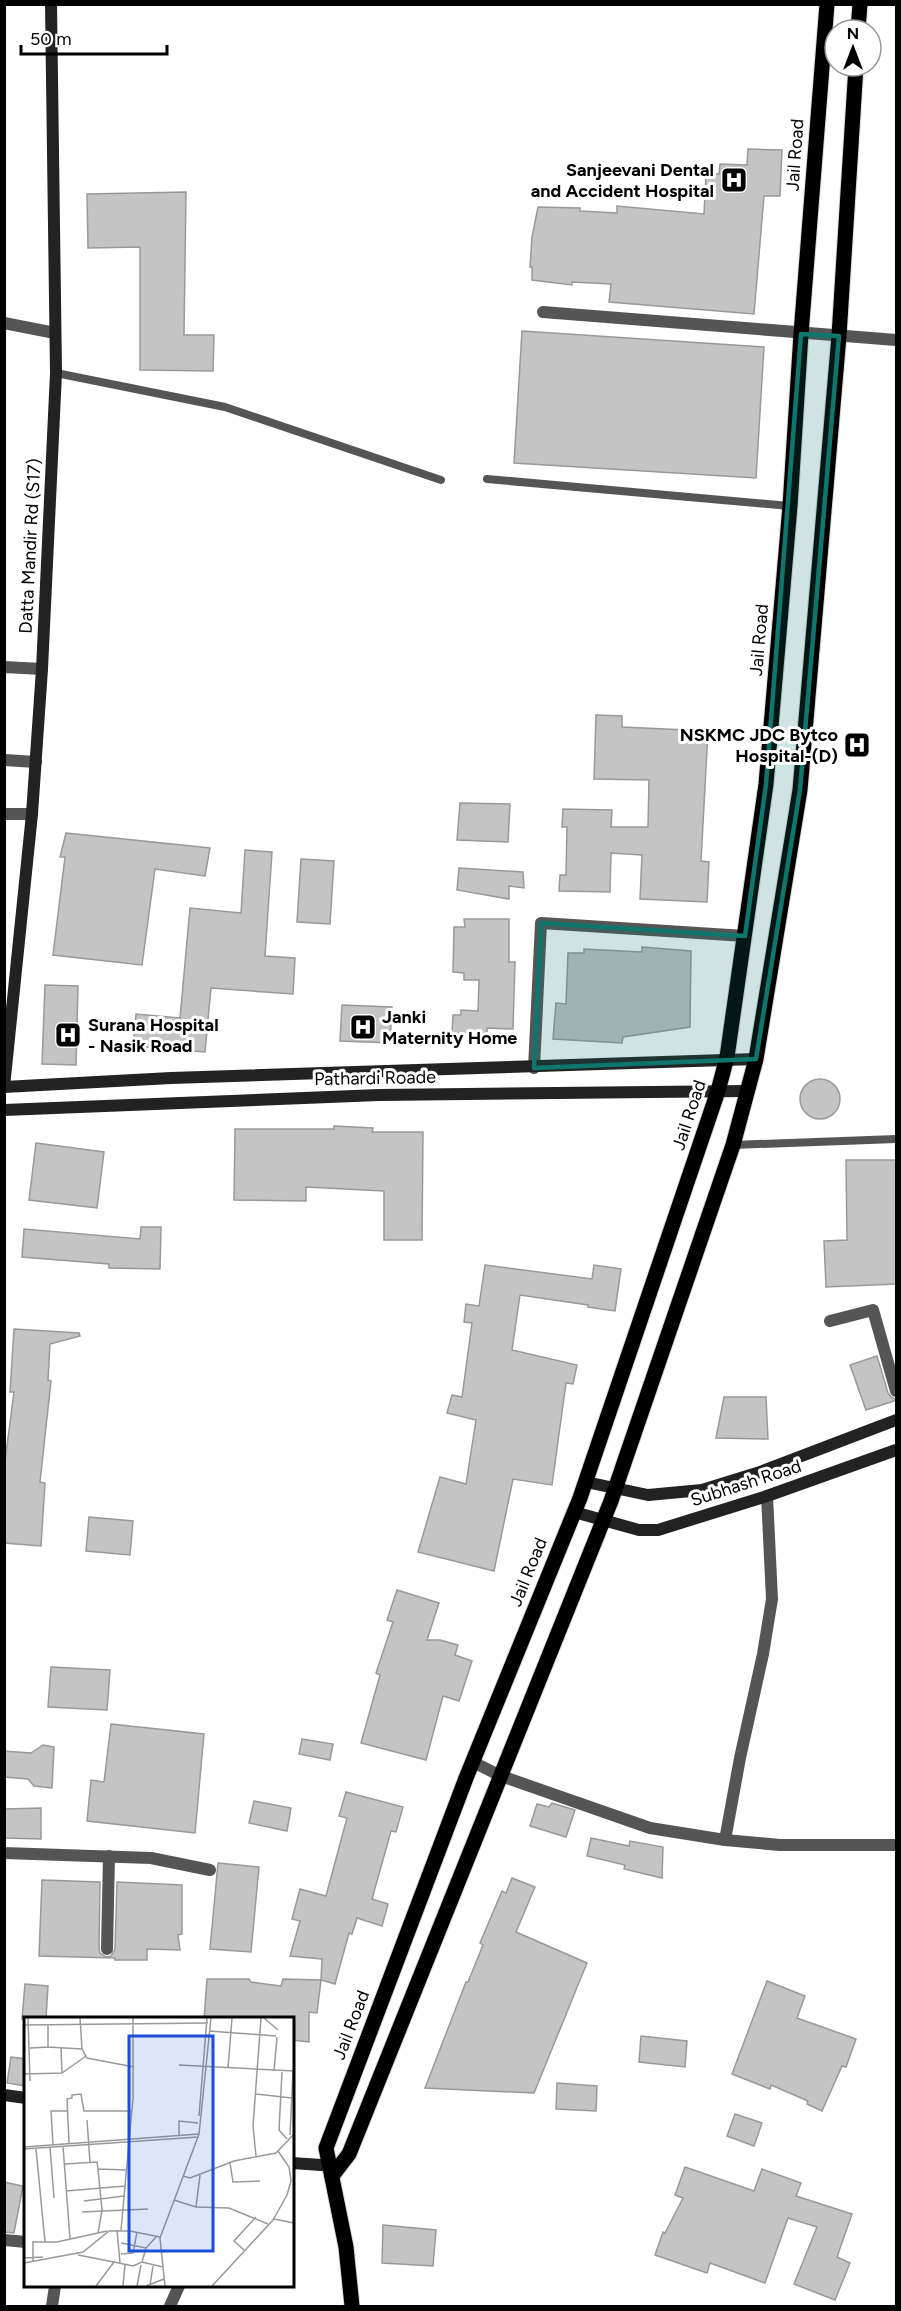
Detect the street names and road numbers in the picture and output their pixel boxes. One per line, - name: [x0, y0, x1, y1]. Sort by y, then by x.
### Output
- street label: Jail Road: [781, 118, 809, 192]
- street label: Datta Mandir Rd (S17): [14, 458, 46, 634]
- street label: Jail Road: [745, 603, 773, 677]
- street label: Pathardi Roade: [314, 1066, 436, 1090]
- street label: Jail Road: [667, 1077, 711, 1153]
- street label: Subhash Road: [688, 1455, 804, 1511]
- street label: Jail Road: [504, 1534, 552, 1610]
- street label: Jail Road: [328, 1987, 374, 2063]

